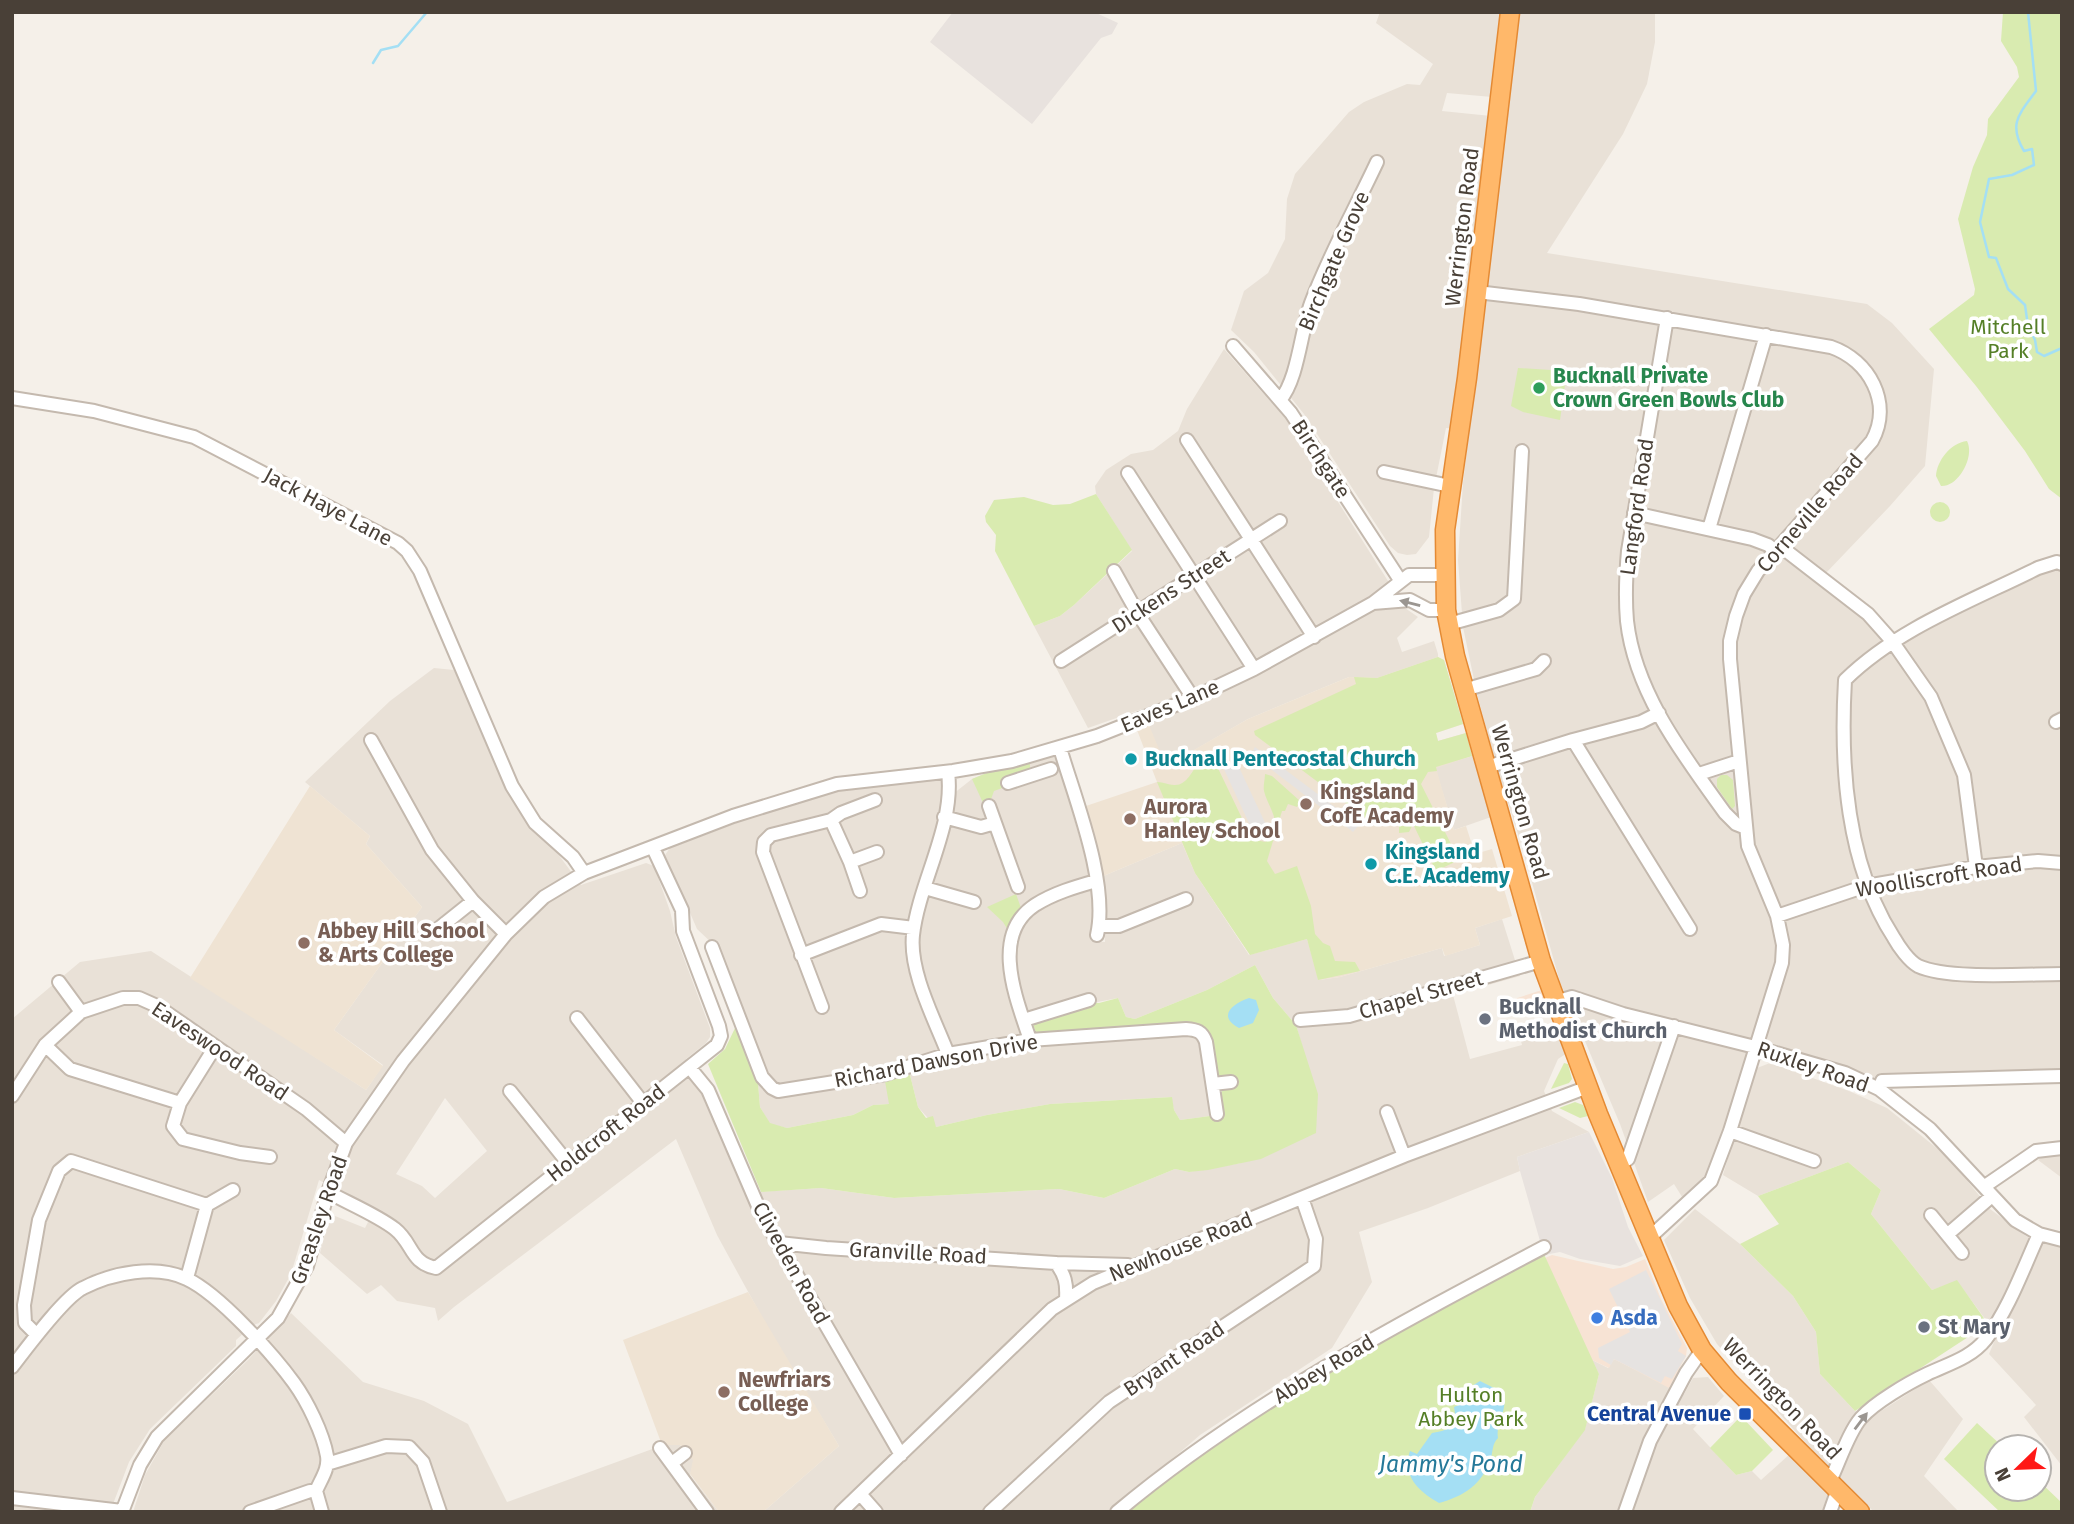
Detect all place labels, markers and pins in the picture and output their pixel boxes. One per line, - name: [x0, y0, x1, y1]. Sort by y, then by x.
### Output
- place label: Bucknall Private Crown Green Bowls Club: [1553, 363, 1784, 413]
- marker: Bucknall Private Crown Green Bowls Club: [1531, 380, 1547, 396]
- place label: Bucknall Pentecostal Church: [1145, 746, 1416, 772]
- marker: Bucknall Pentecostal Church: [1123, 751, 1139, 767]
- place label: Kingsland CofE Academy: [1320, 779, 1454, 829]
- place label: Aurora Hanley School: [1143, 794, 1281, 844]
- marker: Kingsland CofE Academy: [1298, 796, 1314, 812]
- marker: Aurora Hanley School: [1122, 811, 1138, 827]
- place label: Kingsland C.E. Academy: [1385, 839, 1510, 889]
- marker: Kingsland C.E. Academy: [1363, 856, 1379, 872]
- place label: Abbey Hill School & Arts College: [317, 918, 486, 968]
- marker: Abbey Hill School & Arts College: [296, 935, 312, 951]
- place label: Bucknall Methodist Church: [1499, 994, 1667, 1044]
- marker: Bucknall Methodist Church: [1477, 1011, 1493, 1027]
- place label: Asda: [1610, 1305, 1658, 1331]
- marker: Asda: [1589, 1310, 1605, 1326]
- place label: St Mary: [1938, 1314, 2011, 1340]
- marker: St Mary: [1916, 1319, 1932, 1335]
- place label: Newfriars College: [738, 1367, 831, 1417]
- marker: Newfriars College: [716, 1384, 732, 1400]
- place label: Central Avenue: [1587, 1401, 1731, 1427]
- marker: Central Avenue: [1737, 1406, 1753, 1422]

